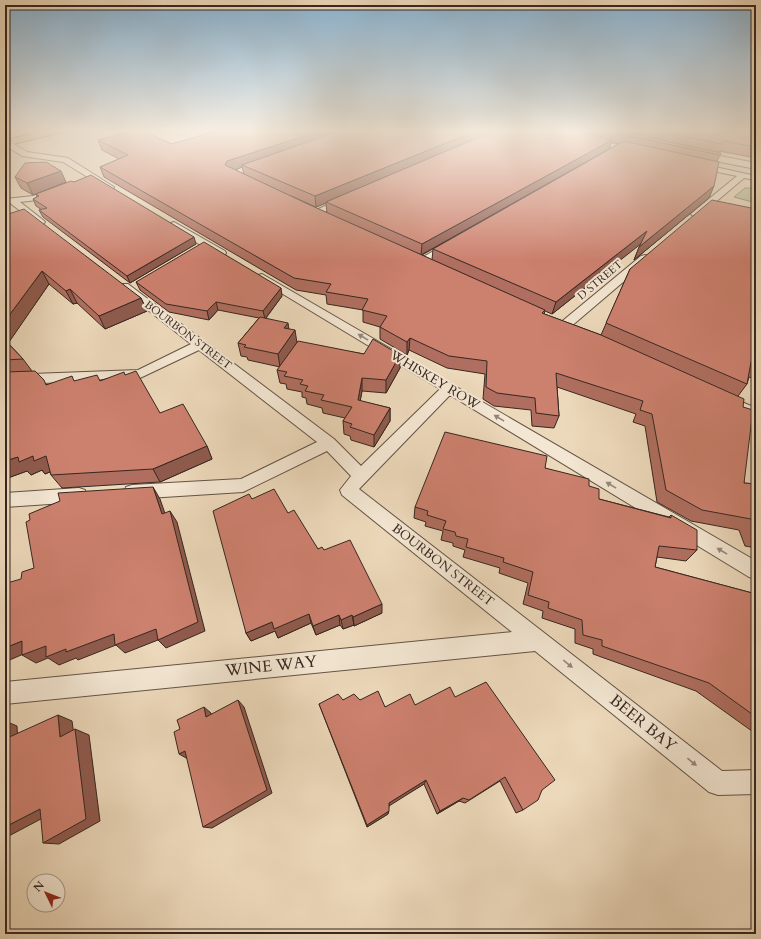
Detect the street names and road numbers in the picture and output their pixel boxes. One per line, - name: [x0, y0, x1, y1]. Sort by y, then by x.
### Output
- street label: D STREET: [574, 257, 626, 303]
- street label: BOURBON STREET: [141, 297, 235, 373]
- street label: WHISKEY ROW: [386, 346, 484, 414]
- street label: BOURBON STREET: [388, 519, 498, 611]
- street label: WINE WAY: [223, 650, 318, 682]
- street label: BEER BAY: [605, 689, 681, 757]

